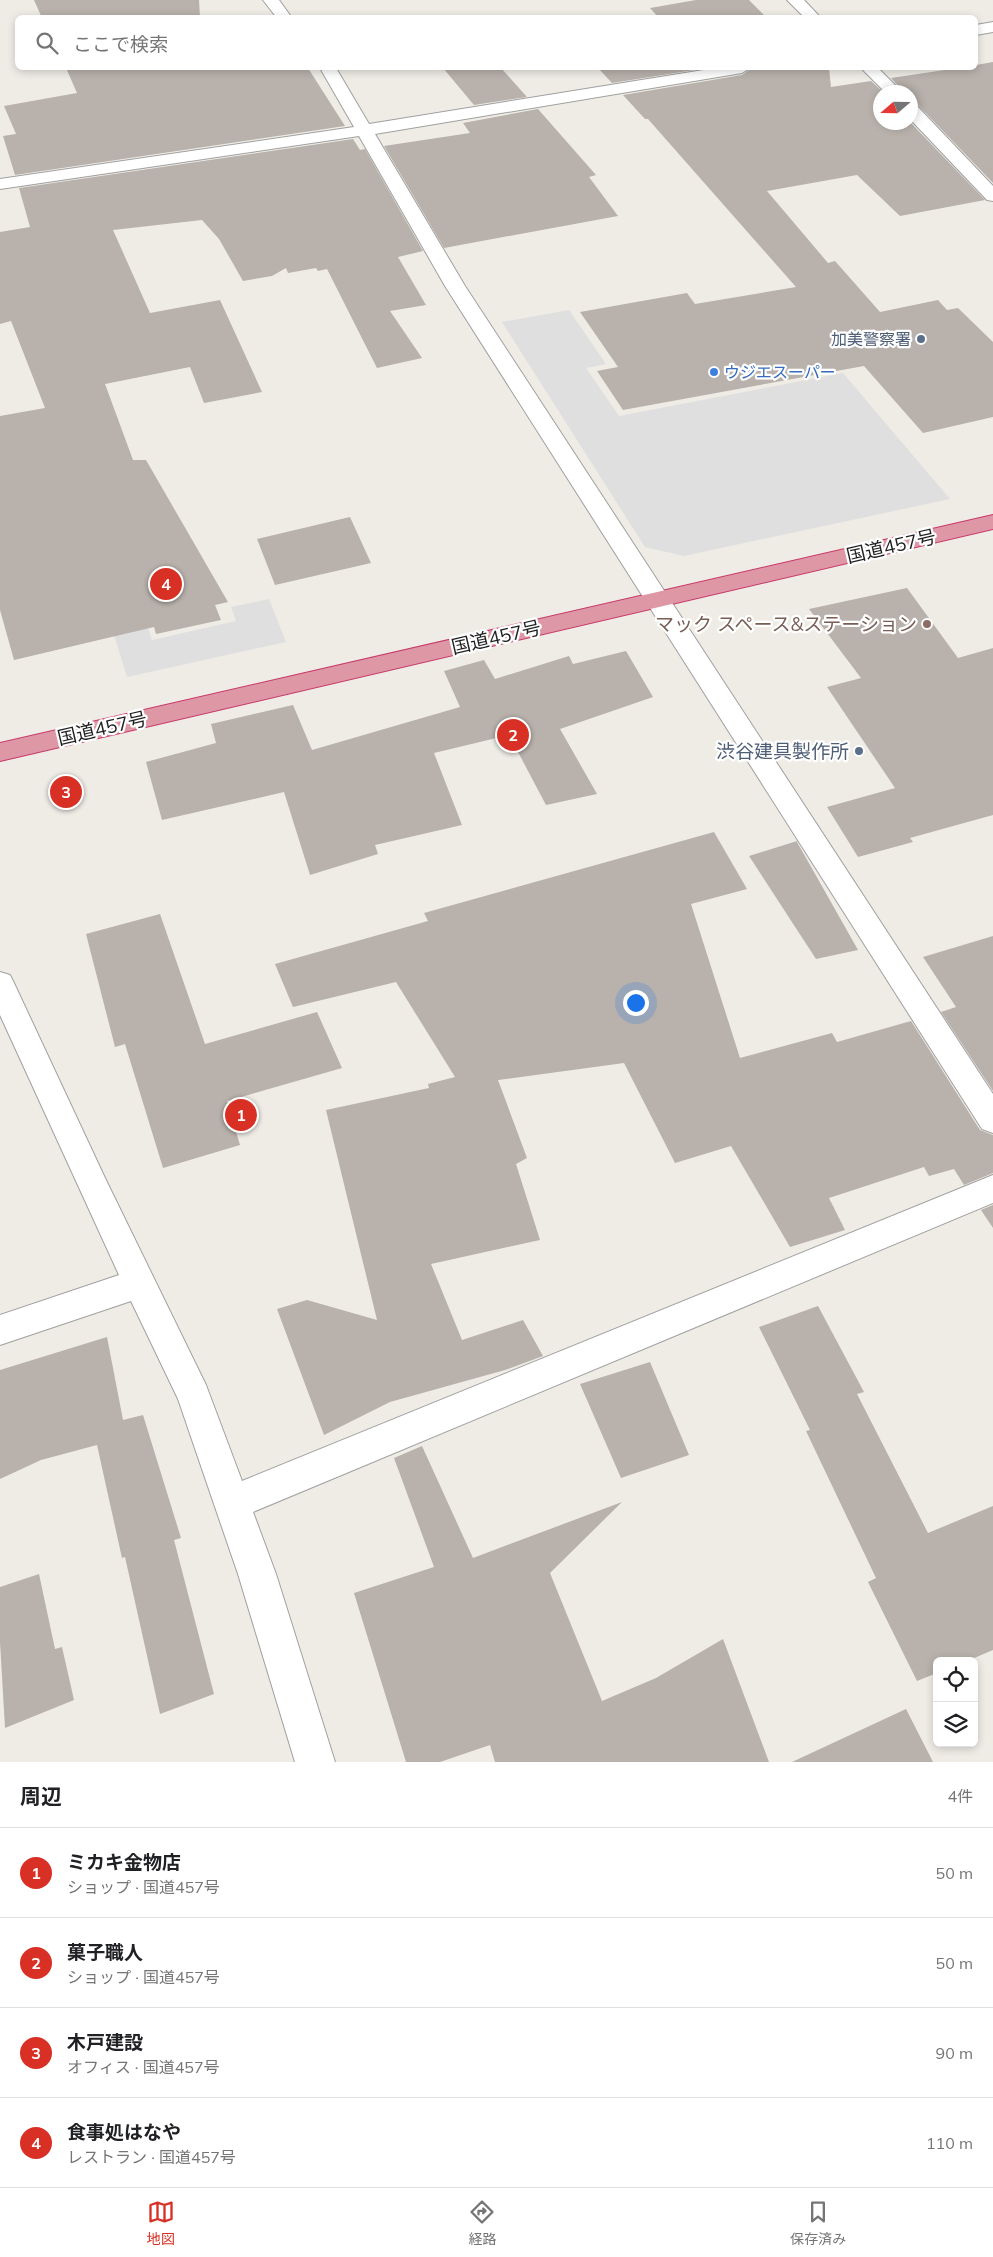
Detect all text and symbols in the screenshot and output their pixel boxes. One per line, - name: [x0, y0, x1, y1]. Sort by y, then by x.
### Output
- search box: [15, 15, 978, 70]
- icon: search: [33, 29, 61, 57]
- text: ここで検索: [73, 32, 168, 56]
- north arrow: [873, 85, 918, 130]
- place label: 加美警察署: [831, 329, 911, 349]
- marker: 加美警察署: [915, 333, 927, 345]
- place label: ウジエスーパー: [724, 362, 836, 382]
- marker: ウジエスーパー: [708, 366, 720, 378]
- street label: 国道457号: [844, 524, 938, 568]
- pin: 4: [150, 565, 182, 603]
- place label: マック スペース&ステーション: [655, 612, 917, 636]
- street label: 国道457号: [449, 615, 543, 659]
- marker: マック スペース&ステーション: [921, 618, 933, 630]
- street label: 国道457号: [55, 706, 149, 750]
- pin: 2: [497, 716, 529, 754]
- place label: 渋谷建具製作所: [716, 739, 849, 763]
- marker: 渋谷建具製作所: [853, 745, 865, 757]
- pin: 3: [50, 773, 82, 811]
- your location: [623, 990, 649, 1016]
- pin: 1: [225, 1096, 257, 1134]
- map controls: [933, 1657, 978, 1747]
- button: locate: [933, 1657, 978, 1702]
- button: layers: [933, 1702, 978, 1747]
- text: 周辺: [20, 1783, 62, 1809]
- text: 4件: [947, 1786, 973, 1806]
- text: ミカキ金物店: [67, 1850, 181, 1874]
- text: 1: [31, 1863, 41, 1883]
- text: 50 m: [936, 1863, 973, 1883]
- text: ショップ · 国道457号: [67, 1877, 220, 1897]
- text: 菓子職人: [67, 1940, 143, 1964]
- text: 2: [31, 1953, 41, 1973]
- text: 50 m: [936, 1953, 973, 1973]
- text: ショップ · 国道457号: [67, 1967, 220, 1987]
- text: 木戸建設: [67, 2030, 143, 2054]
- text: 3: [31, 2043, 41, 2063]
- text: 90 m: [936, 2043, 973, 2063]
- text: オフィス · 国道457号: [67, 2057, 220, 2077]
- text: 食事処はなや: [67, 2120, 181, 2144]
- text: 4: [31, 2133, 41, 2153]
- text: 110 m: [926, 2133, 973, 2153]
- text: レストラン · 国道457号: [67, 2147, 236, 2167]
- tab: 地図: [147, 2198, 175, 2248]
- tab: 経路: [468, 2198, 496, 2248]
- tab: 保存済み: [790, 2198, 846, 2248]

